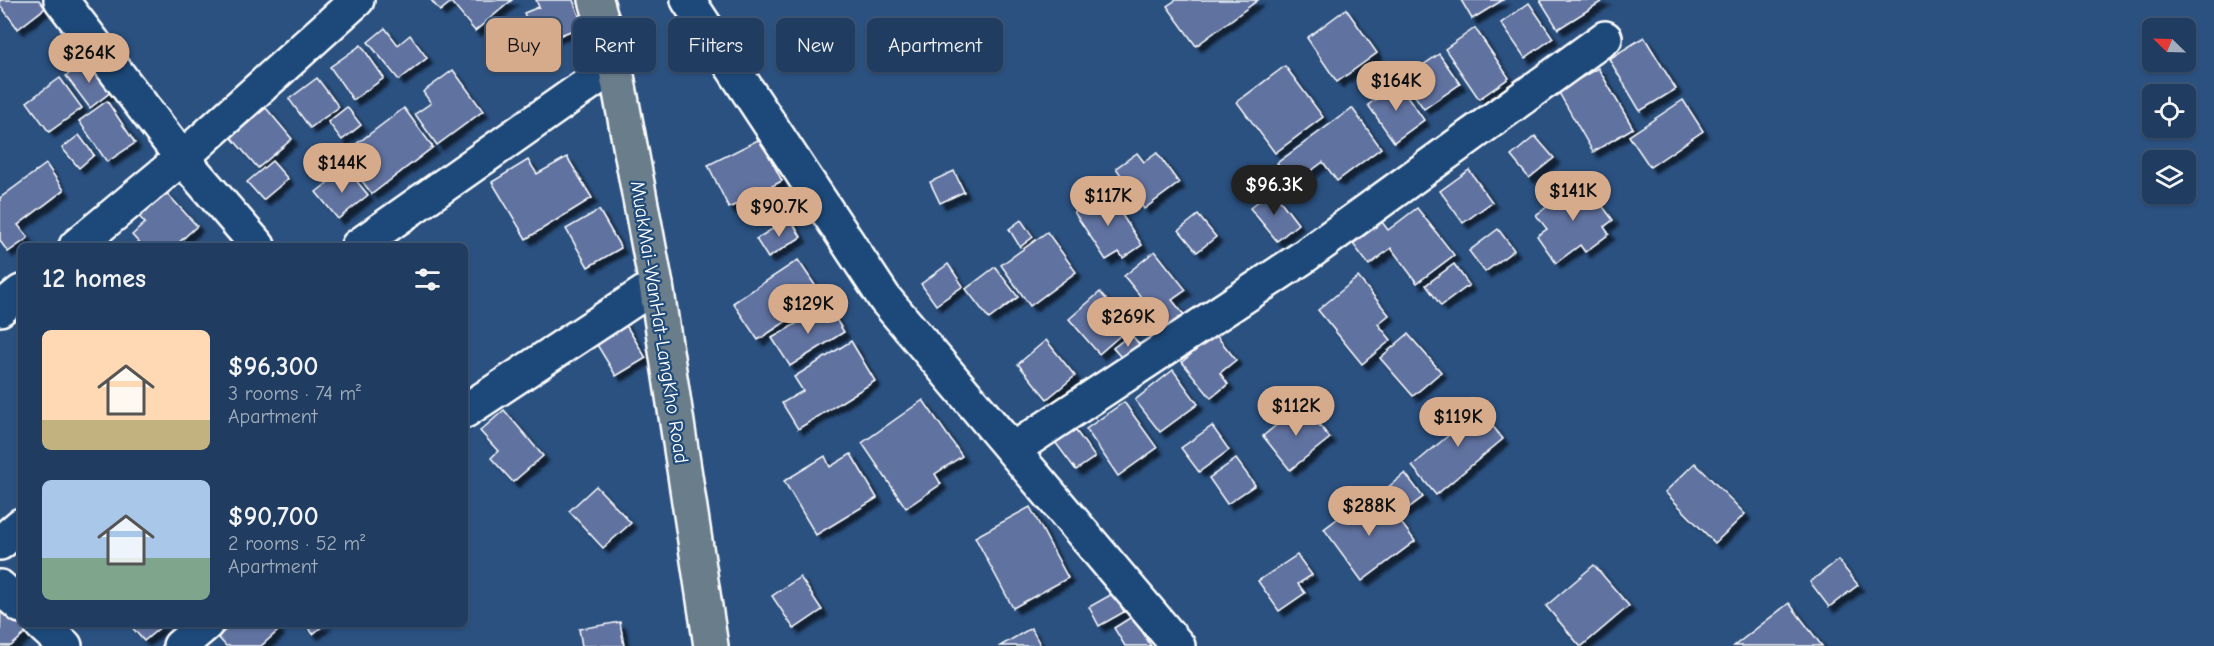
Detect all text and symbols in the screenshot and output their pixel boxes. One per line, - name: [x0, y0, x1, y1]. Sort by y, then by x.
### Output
- chip: Buy: [486, 18, 561, 72]
- chip: Rent: [573, 18, 656, 72]
- chip: Filters: [668, 18, 764, 72]
- chip: New: [776, 18, 855, 72]
- chip: Apartment: [867, 18, 1003, 72]
- north arrow: [2142, 18, 2196, 72]
- map controls: [2142, 18, 2196, 204]
- pin: $264K: [47, 33, 131, 84]
- text: $264K: [62, 41, 116, 64]
- pin: $164K: [1354, 61, 1438, 112]
- text: $164K: [1371, 69, 1422, 92]
- button: locate: [2142, 84, 2196, 138]
- pin: $144K: [300, 143, 384, 194]
- button: layers: [2142, 150, 2196, 204]
- text: $144K: [317, 151, 367, 174]
- pin: $96.3K: [1225, 165, 1323, 216]
- pin: $141K: [1531, 171, 1615, 222]
- text: $96.3K: [1245, 173, 1303, 196]
- pin: $117K: [1066, 176, 1150, 227]
- street label: MuakMai-WanHat-LangKho Road: [626, 179, 693, 465]
- text: $141K: [1549, 179, 1597, 202]
- text: $117K: [1084, 184, 1132, 207]
- pin: $90.7K: [730, 187, 828, 238]
- text: $90.7K: [750, 195, 808, 218]
- icon: filters: [411, 263, 444, 296]
- text: 12 homes: [42, 264, 146, 294]
- pin: $129K: [766, 284, 850, 335]
- text: $129K: [782, 292, 834, 315]
- pin: $269K: [1086, 297, 1170, 348]
- text: $269K: [1101, 305, 1155, 328]
- text: $96,300: [228, 352, 318, 382]
- icon: home: [90, 354, 162, 426]
- text: 3 rooms · 74 m²: [228, 382, 361, 405]
- pin: $112K: [1254, 386, 1338, 437]
- text: $112K: [1272, 394, 1320, 417]
- pin: $119K: [1416, 397, 1500, 448]
- text: Apartment: [228, 405, 318, 428]
- text: $119K: [1433, 405, 1483, 428]
- pin: $288K: [1327, 486, 1411, 537]
- text: $288K: [1342, 494, 1396, 517]
- text: $90,700: [228, 502, 319, 532]
- icon: home: [90, 504, 162, 576]
- text: 2 rooms · 52 m²: [228, 532, 365, 555]
- text: Apartment: [228, 555, 318, 578]

